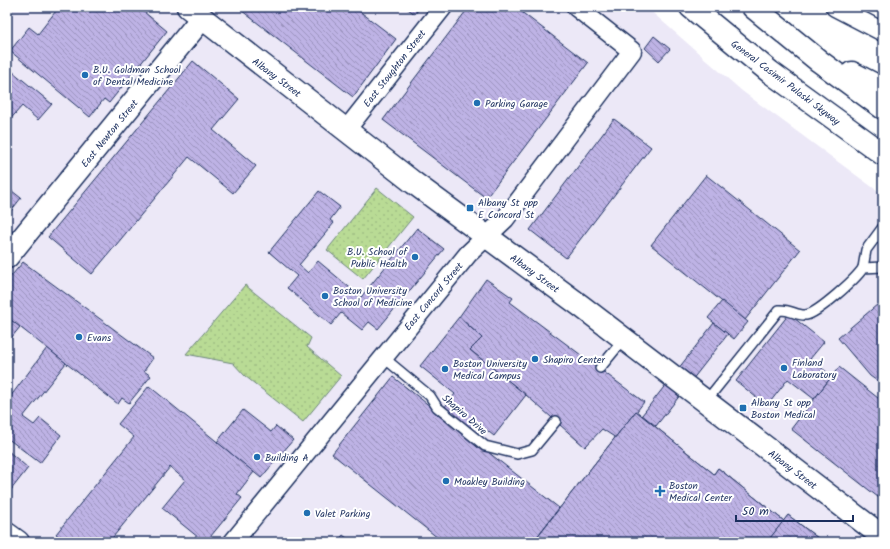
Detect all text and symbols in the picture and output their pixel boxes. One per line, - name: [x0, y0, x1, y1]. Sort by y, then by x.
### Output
- street label: East Stoughton Street: [359, 26, 430, 111]
- street label: General Casimir Pulaski Skyway: [727, 36, 844, 130]
- street label: Albany Street: [248, 54, 304, 102]
- place label: B.U. Goldman School of Dental Medicine: [93, 62, 181, 90]
- marker: B.U. Goldman School of Dental Medicine: [80, 70, 90, 80]
- street label: East Newton Street: [77, 96, 142, 171]
- place label: Parking Garage: [485, 96, 548, 112]
- marker: Parking Garage: [472, 98, 482, 108]
- place label: Albany St opp E Concord St: [478, 195, 538, 223]
- marker: Albany St opp E Concord St: [465, 203, 475, 213]
- place label: B.U. School of Public Health: [347, 244, 408, 272]
- street label: Albany Street: [506, 250, 563, 297]
- marker: B.U. School of Public Health: [410, 252, 420, 262]
- street label: East Concord Street: [400, 259, 467, 334]
- place label: Boston University School of Medicine: [333, 283, 413, 311]
- marker: Boston University School of Medicine: [320, 291, 330, 301]
- place label: Evans: [87, 330, 112, 346]
- marker: Evans: [74, 332, 84, 342]
- place label: Shapiro Center: [543, 352, 606, 368]
- marker: Shapiro Center: [530, 354, 540, 364]
- place label: Finland Laboratory: [792, 355, 837, 383]
- place label: Boston University Medical Campus: [453, 356, 527, 384]
- marker: Finland Laboratory: [779, 363, 789, 373]
- marker: Boston University Medical Campus: [440, 364, 450, 374]
- street label: Shapiro Drive: [438, 391, 491, 439]
- place label: Albany St opp Boston Medical: [751, 395, 816, 423]
- marker: Albany St opp Boston Medical: [738, 403, 748, 413]
- street label: Albany Street: [764, 446, 820, 494]
- place label: Building A: [265, 450, 309, 466]
- marker: Building A: [252, 452, 262, 462]
- place label: Moakley Building: [454, 474, 525, 490]
- marker: Moakley Building: [441, 476, 451, 486]
- place label: Boston Medical Center: [669, 478, 733, 506]
- marker: Boston Medical Center: [654, 485, 666, 497]
- scale bar: [736, 497, 853, 523]
- text: 50 m: [742, 502, 769, 521]
- place label: Valet Parking: [315, 506, 371, 522]
- marker: Valet Parking: [302, 508, 312, 518]

